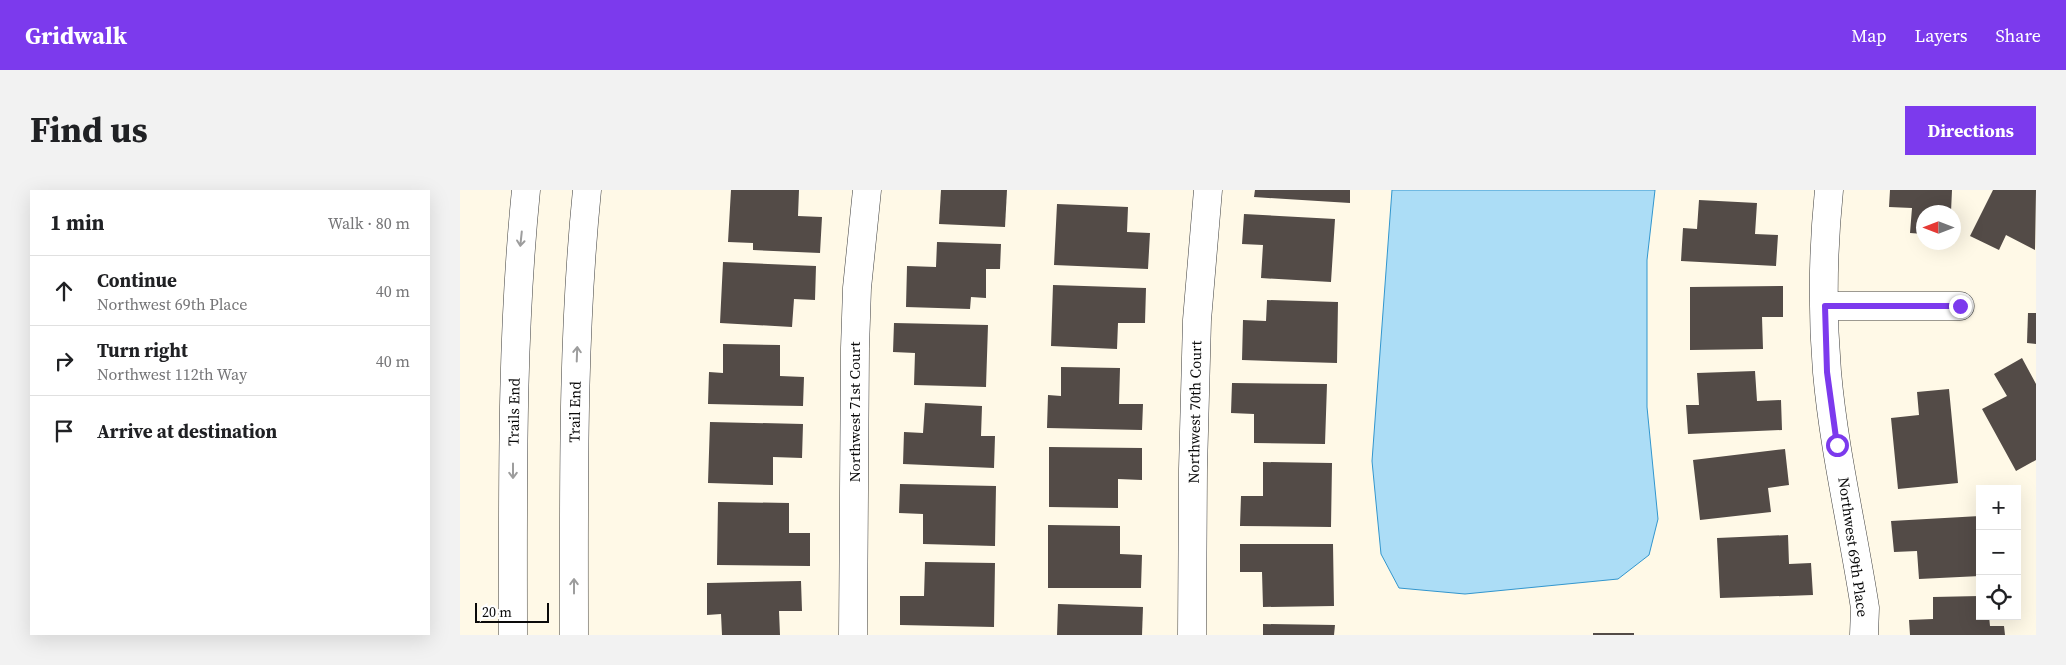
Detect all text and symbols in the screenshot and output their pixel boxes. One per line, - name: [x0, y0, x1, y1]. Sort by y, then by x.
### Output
- text: Gridwalk: [25, 19, 127, 52]
- text: Map: [1851, 23, 1886, 48]
- text: Layers: [1914, 23, 1967, 48]
- text: Share: [1995, 23, 2041, 48]
- text: Find us: [30, 106, 148, 154]
- button: Directions: [1905, 106, 2036, 155]
- north arrow: [1916, 205, 1961, 250]
- text: 1 min: [50, 208, 105, 237]
- text: Walk · 80 m: [328, 212, 410, 234]
- one-way arrow: [516, 230, 526, 246]
- text: Continue: [97, 267, 177, 293]
- icon: ahead: [50, 277, 78, 305]
- text: 40 m: [376, 280, 410, 302]
- text: Northwest 69th Place: [97, 293, 247, 315]
- route end: [1949, 295, 1972, 318]
- text: Turn right: [97, 337, 188, 363]
- street label: Northwest 70th Court: [1183, 340, 1206, 484]
- street label: Northwest 71st Court: [844, 342, 865, 482]
- one-way arrow: [572, 346, 581, 362]
- icon: right: [50, 347, 78, 375]
- text: 40 m: [376, 350, 410, 372]
- text: Northwest 112th Way: [97, 363, 247, 385]
- street label: Trails End: [502, 377, 525, 446]
- street label: Trail End: [563, 381, 586, 443]
- icon: arrive: [50, 417, 78, 445]
- text: Arrive at destination: [97, 418, 277, 444]
- route start: [1826, 434, 1849, 457]
- one-way arrow: [508, 462, 518, 479]
- street label: Northwest 69th Place: [1833, 476, 1874, 619]
- map controls: [1976, 485, 2021, 620]
- button: +: [1976, 485, 2021, 530]
- button: −: [1976, 530, 2021, 575]
- button: locate: [1976, 575, 2021, 620]
- one-way arrow: [569, 579, 579, 595]
- scale bar: [475, 600, 549, 623]
- text: 20 m: [482, 602, 512, 622]

